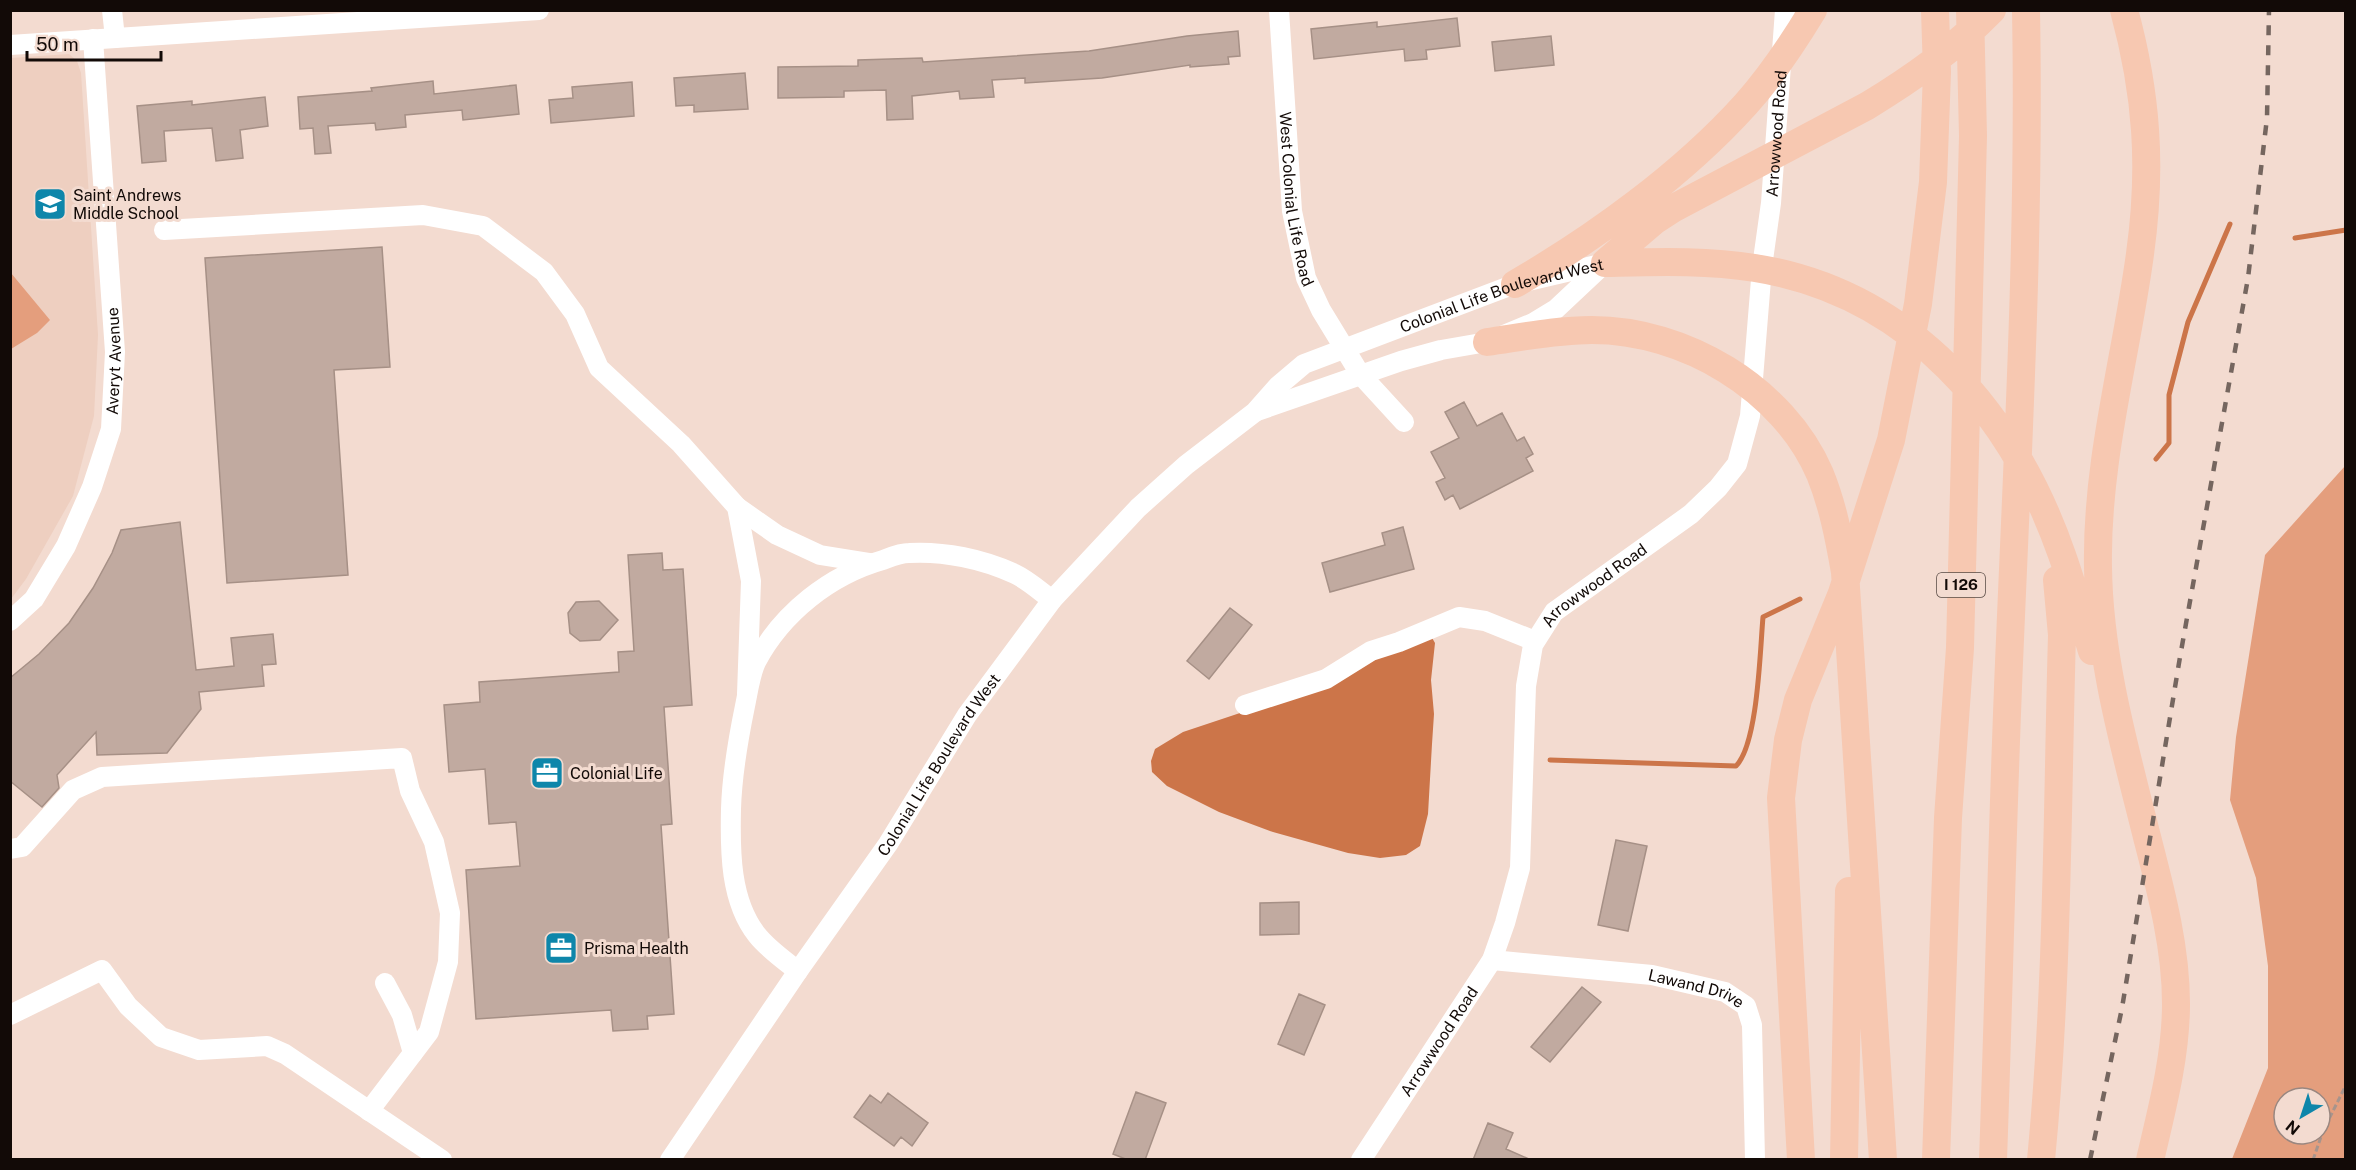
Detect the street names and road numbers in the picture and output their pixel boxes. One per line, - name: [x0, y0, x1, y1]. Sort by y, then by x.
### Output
- street label: Arrowwood Road: [1762, 70, 1791, 198]
- street label: West Colonial Life Road: [1276, 111, 1318, 290]
- street label: Colonial Life Boulevard West: [1397, 255, 1605, 337]
- street label: Averyt Avenue: [103, 307, 125, 415]
- street label: Arrowwood Road: [1538, 540, 1650, 631]
- road number: I 126: [1937, 573, 1985, 597]
- street label: Colonial Life Boulevard West: [873, 670, 1004, 860]
- street label: Lawand Drive: [1646, 965, 1748, 1012]
- street label: Arrowwood Road: [1396, 983, 1482, 1100]

